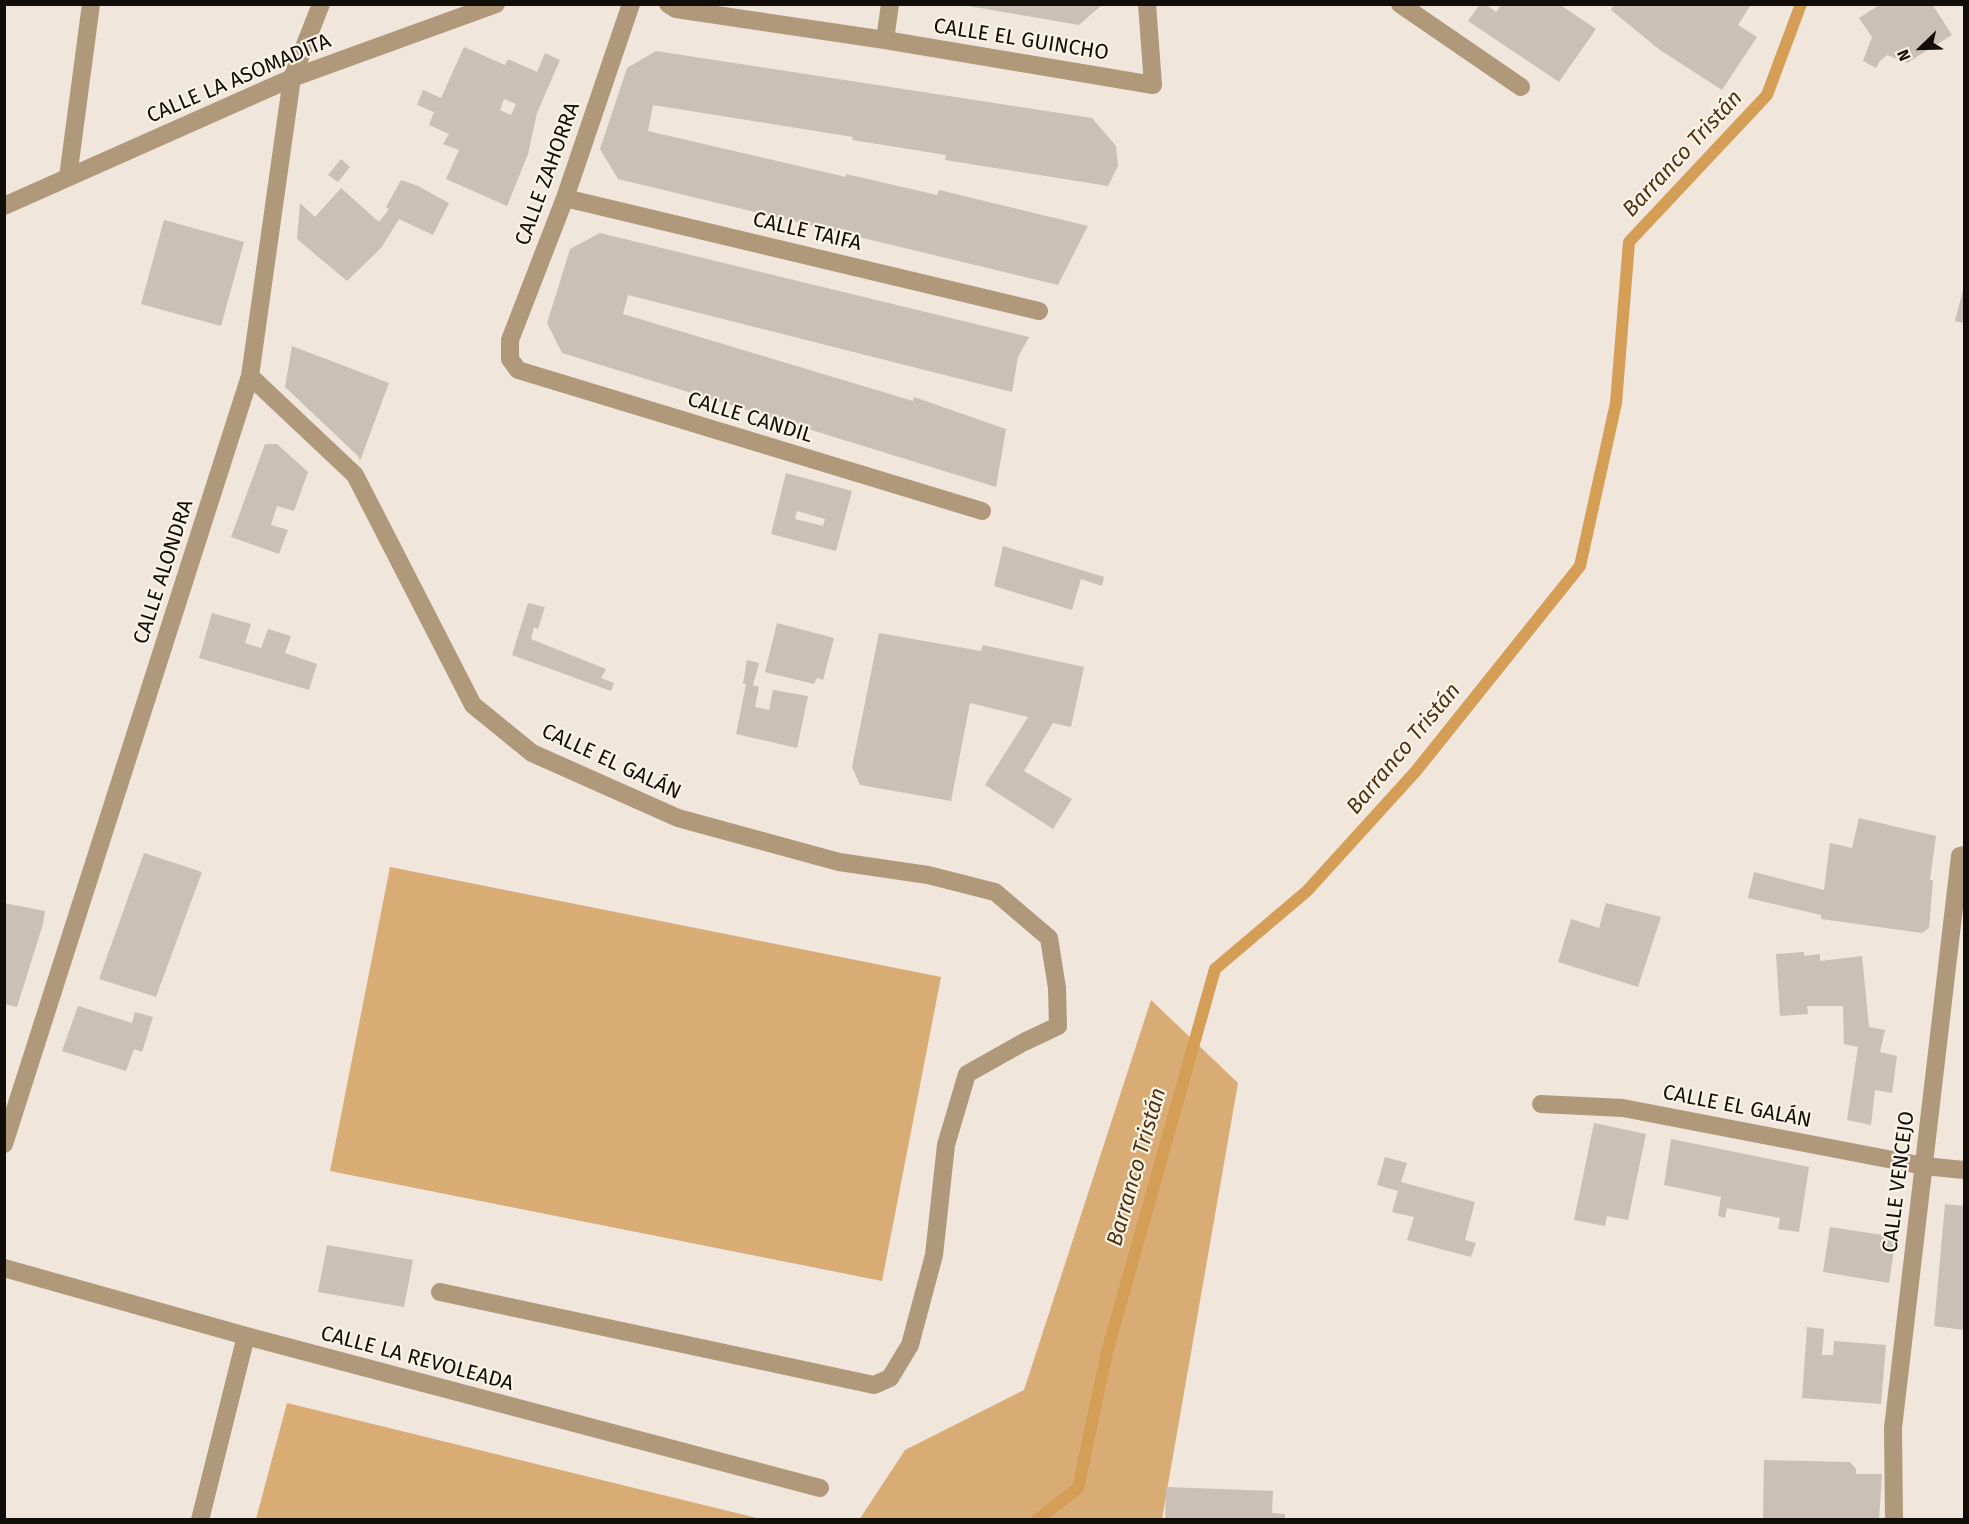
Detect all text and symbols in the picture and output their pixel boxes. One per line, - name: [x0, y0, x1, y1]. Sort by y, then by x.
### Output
- street label: CALLE EL GUINCHO: [932, 14, 1110, 66]
- north arrow: [1891, 18, 1951, 78]
- street label: CALLE LA ASOMADITA: [143, 29, 335, 129]
- text: N: [1893, 47, 1915, 64]
- water label: Barranco Tristán: [1618, 85, 1748, 223]
- street label: CALLE ZAHORRA: [510, 99, 586, 249]
- street label: CALLE TAIFA: [750, 207, 864, 257]
- street label: CALLE CANDIL: [684, 387, 816, 449]
- street label: CALLE ALONDRA: [129, 497, 199, 647]
- water label: Barranco Tristán: [1341, 678, 1467, 820]
- street label: CALLE EL GALÁN: [537, 719, 685, 805]
- street label: CALLE EL GALÁN: [1661, 1080, 1813, 1134]
- water label: Barranco Tristán: [1102, 1085, 1172, 1249]
- street label: CALLE VENCEJO: [1878, 1110, 1920, 1254]
- street label: CALLE LA REVOLEADA: [318, 1321, 516, 1397]

